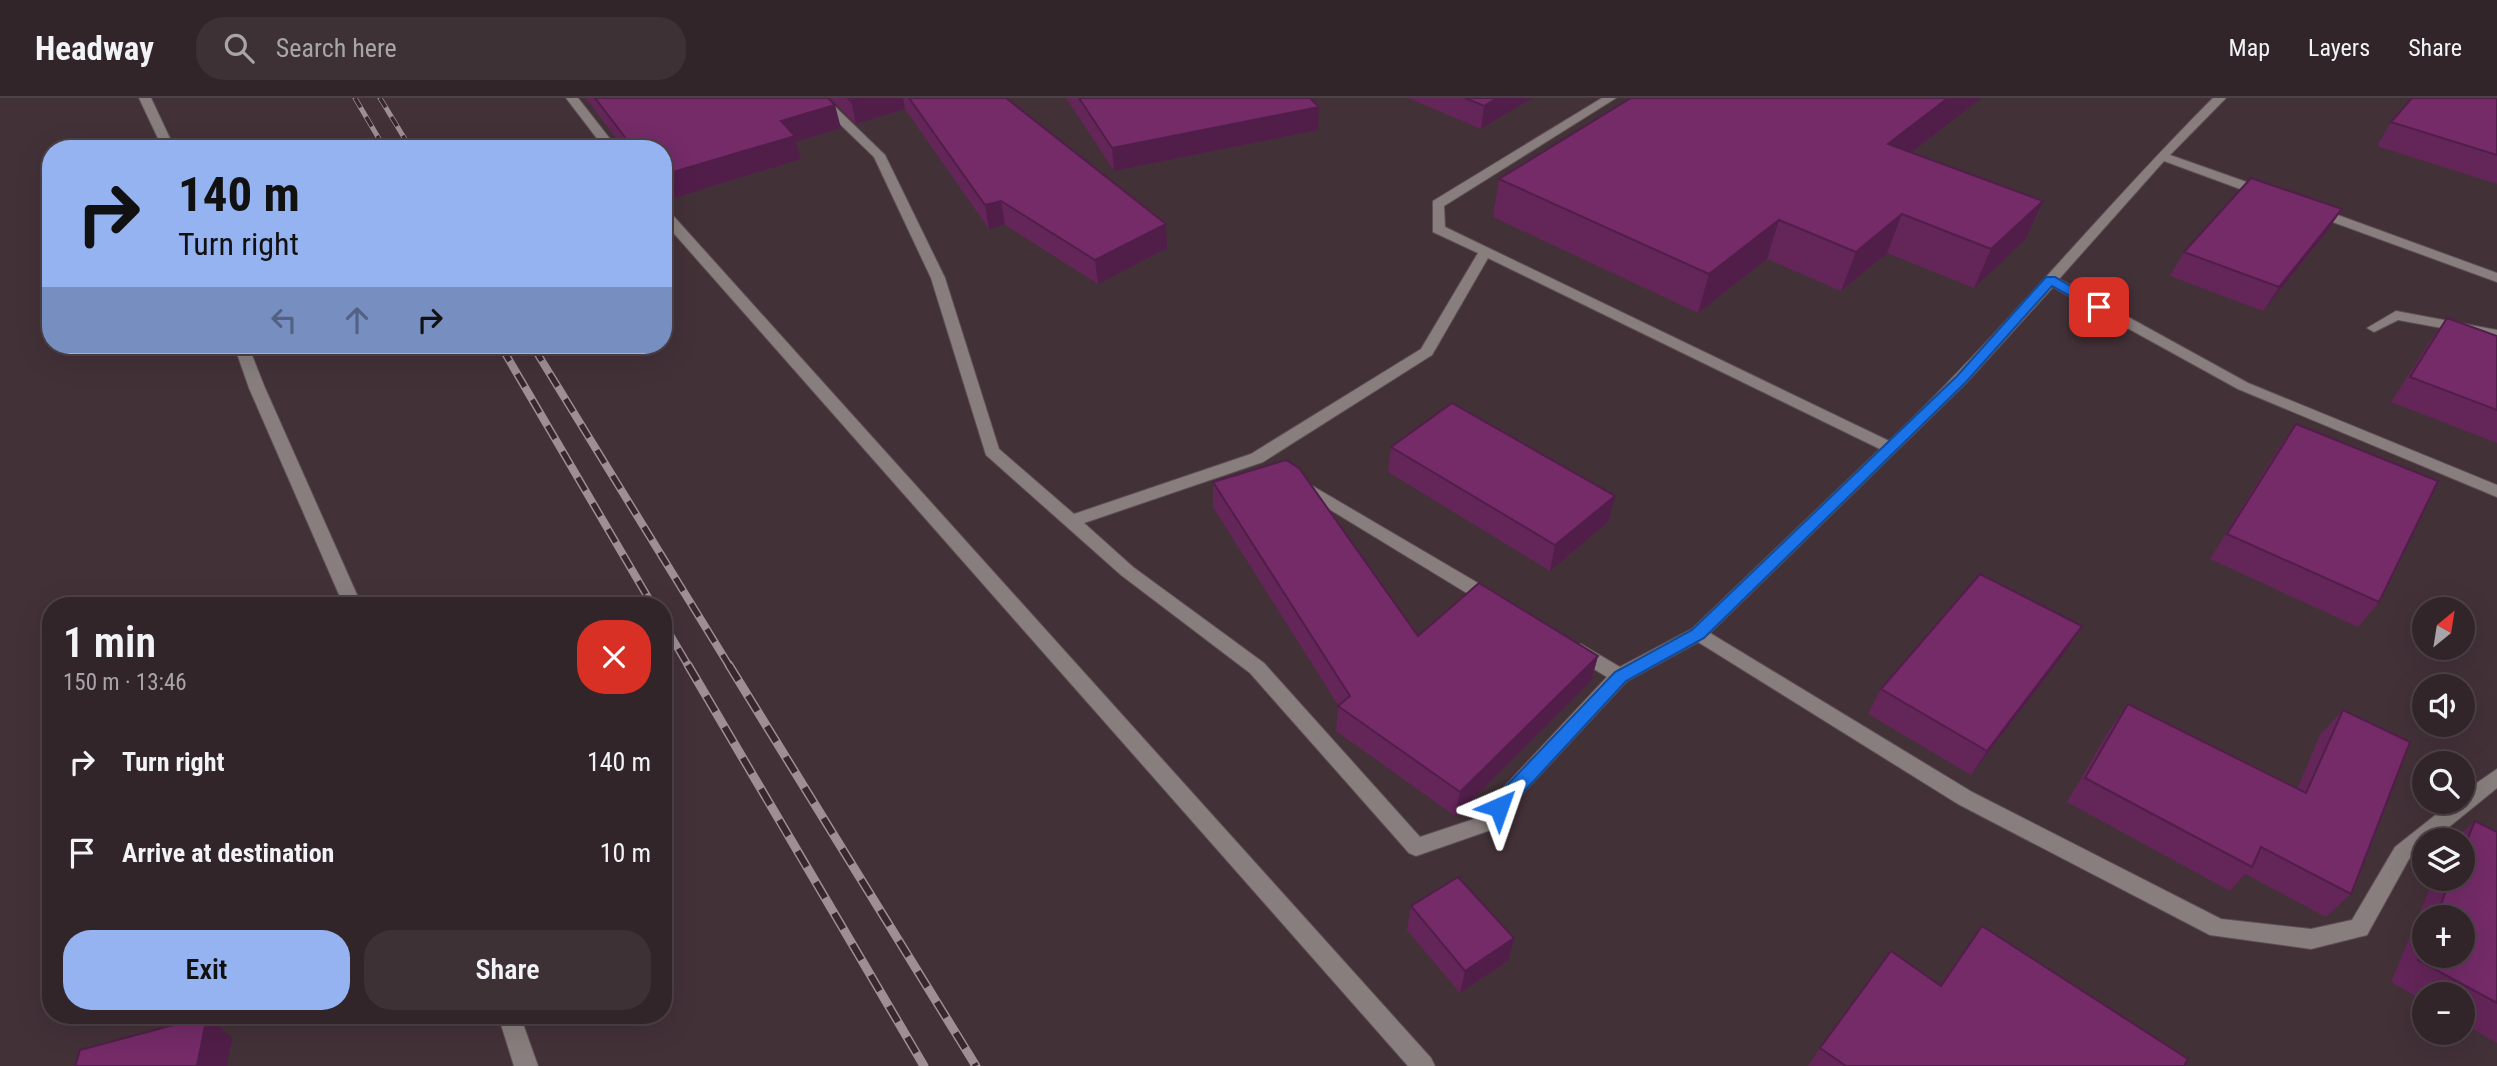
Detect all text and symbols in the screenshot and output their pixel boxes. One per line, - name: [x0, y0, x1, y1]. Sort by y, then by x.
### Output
- search box: [196, 17, 686, 80]
- text: Headway: [35, 29, 154, 68]
- icon: search: [220, 29, 258, 67]
- text: Search here: [276, 33, 397, 63]
- text: Map: [2229, 34, 2270, 62]
- text: Layers: [2308, 34, 2370, 62]
- text: Share: [2408, 34, 2462, 62]
- text: 140 m: [178, 166, 300, 223]
- icon: right: [63, 168, 154, 259]
- text: Turn right: [178, 225, 299, 263]
- pin: [2069, 277, 2129, 337]
- icon: arrive: [2080, 288, 2118, 326]
- icon: left: [265, 301, 303, 339]
- icon: ahead: [338, 301, 376, 339]
- icon: right: [411, 301, 449, 339]
- north arrow: [2412, 597, 2474, 660]
- map controls: [2412, 597, 2475, 1045]
- text: 1 min: [63, 618, 156, 667]
- button: close: [577, 620, 651, 694]
- text: 150 m · 13:46: [63, 669, 187, 696]
- button: sound: [2412, 674, 2475, 737]
- icon: right: [63, 743, 101, 781]
- text: Turn right: [122, 747, 224, 777]
- text: 140 m: [587, 747, 651, 777]
- button: search: [2412, 751, 2475, 814]
- position arrow: [1462, 770, 1536, 844]
- button: layers: [2412, 828, 2475, 891]
- icon: arrive: [63, 834, 101, 872]
- text: Arrive at destination: [122, 838, 334, 868]
- text: 10 m: [600, 838, 651, 868]
- button: +: [2412, 905, 2475, 968]
- button: Exit: [63, 930, 350, 1010]
- button: Share: [364, 930, 651, 1010]
- button: −: [2412, 982, 2475, 1045]

